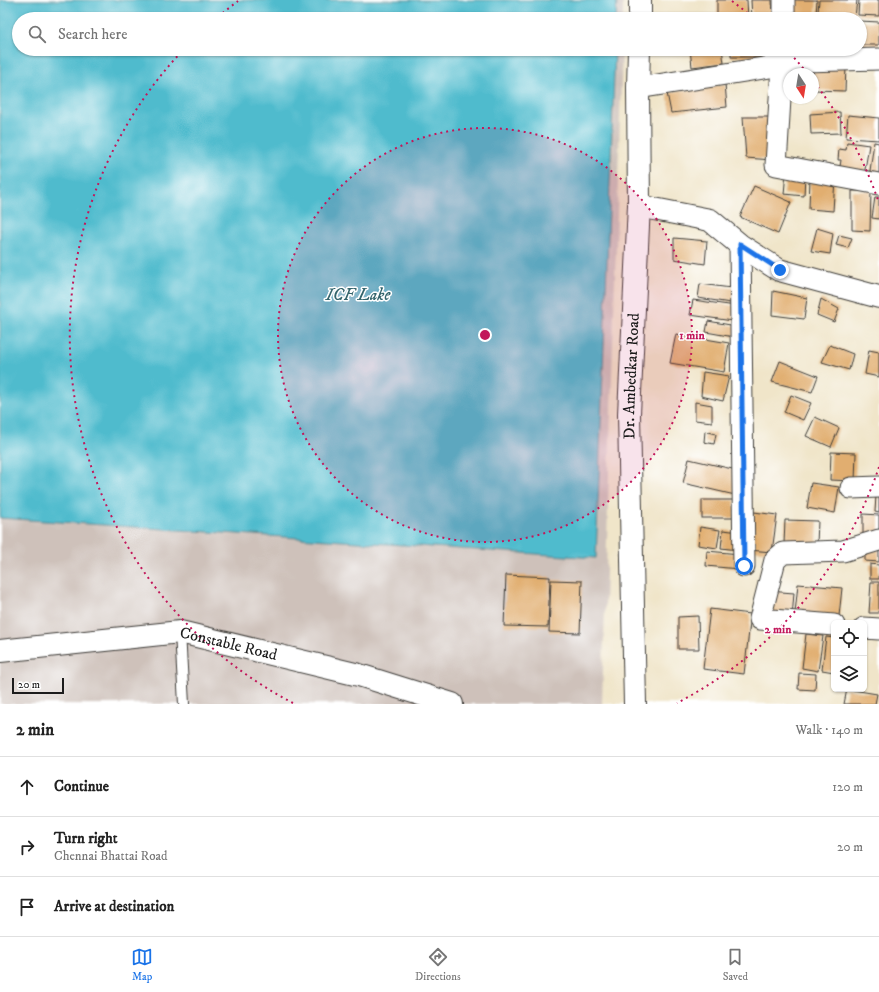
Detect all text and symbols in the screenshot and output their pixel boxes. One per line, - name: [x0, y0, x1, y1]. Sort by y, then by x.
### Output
- search box: [12, 12, 867, 56]
- icon: search: [26, 23, 48, 45]
- text: Search here: [58, 25, 127, 44]
- north arrow: [783, 68, 819, 104]
- route end: [771, 261, 789, 279]
- water label: ICF Lake: [325, 284, 391, 306]
- street label: Dr. Ambedkar Road: [619, 312, 644, 439]
- centre of rings: [478, 328, 492, 342]
- text: 1 min: [679, 328, 705, 343]
- route start: [735, 557, 753, 575]
- map controls: [831, 620, 867, 692]
- button: locate: [831, 620, 867, 656]
- street label: Constable Road: [178, 622, 279, 665]
- text: 2 min: [765, 622, 792, 637]
- button: layers: [831, 656, 867, 692]
- scale bar: [12, 676, 64, 695]
- text: 20 m: [18, 678, 40, 692]
- text: 2 min: [16, 719, 54, 741]
- text: Walk · 140 m: [795, 722, 863, 738]
- icon: ahead: [16, 776, 38, 798]
- text: Continue: [54, 777, 109, 796]
- text: 120 m: [832, 779, 863, 795]
- text: Turn right: [54, 829, 117, 848]
- icon: right: [16, 836, 38, 858]
- text: 20 m: [837, 839, 863, 855]
- text: Chennai Bhattai Road: [54, 848, 167, 864]
- icon: arrive: [16, 896, 38, 918]
- text: Arrive at destination: [54, 897, 174, 916]
- tab: Map: [131, 946, 153, 984]
- tab: Directions: [415, 946, 461, 984]
- tab: Saved: [723, 946, 748, 984]

